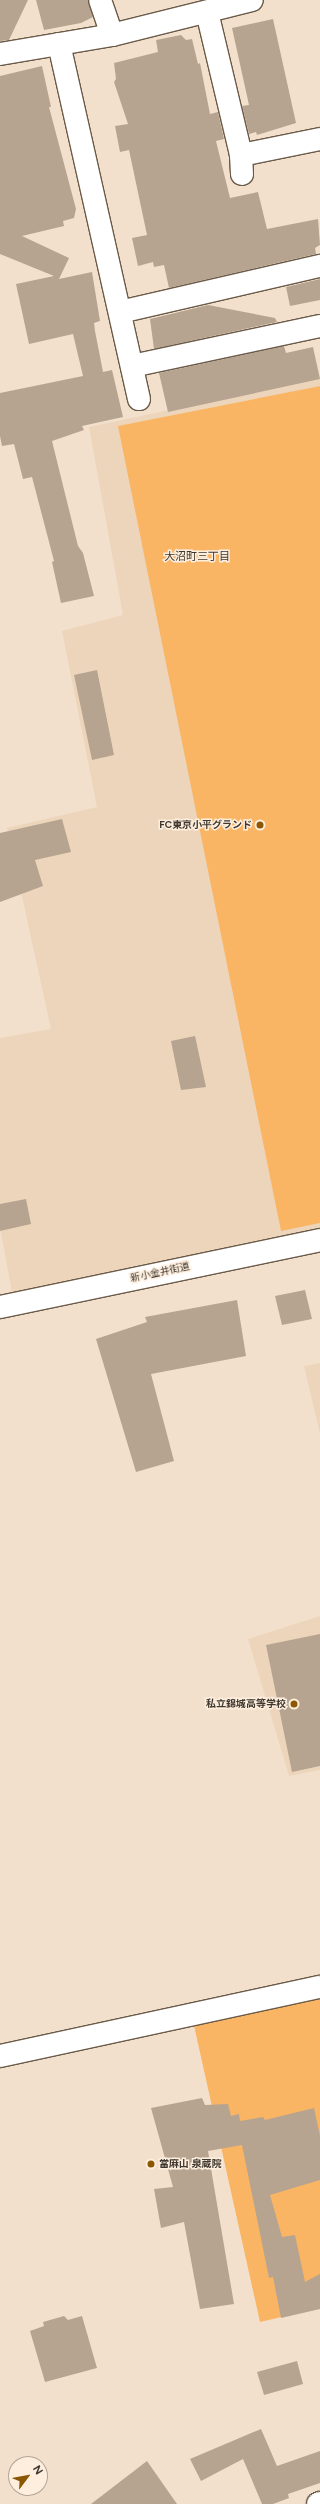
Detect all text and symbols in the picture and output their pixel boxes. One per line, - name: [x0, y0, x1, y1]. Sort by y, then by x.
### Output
- district label: 大沼町三丁目: [164, 550, 230, 564]
- place label: FC東京小平グランド: [159, 819, 252, 831]
- marker: FC東京小平グランド: [255, 820, 265, 830]
- street label: 新小金井街道: [129, 1260, 191, 1284]
- place label: 私立錦城高等学校: [206, 1698, 286, 1710]
- marker: 私立錦城高等学校: [289, 1699, 299, 1709]
- place label: 當麻山 泉蔵院: [159, 2158, 221, 2170]
- marker: 當麻山 泉蔵院: [146, 2159, 156, 2169]
- north arrow: [8, 2456, 48, 2496]
- text: N: [30, 2463, 46, 2477]

